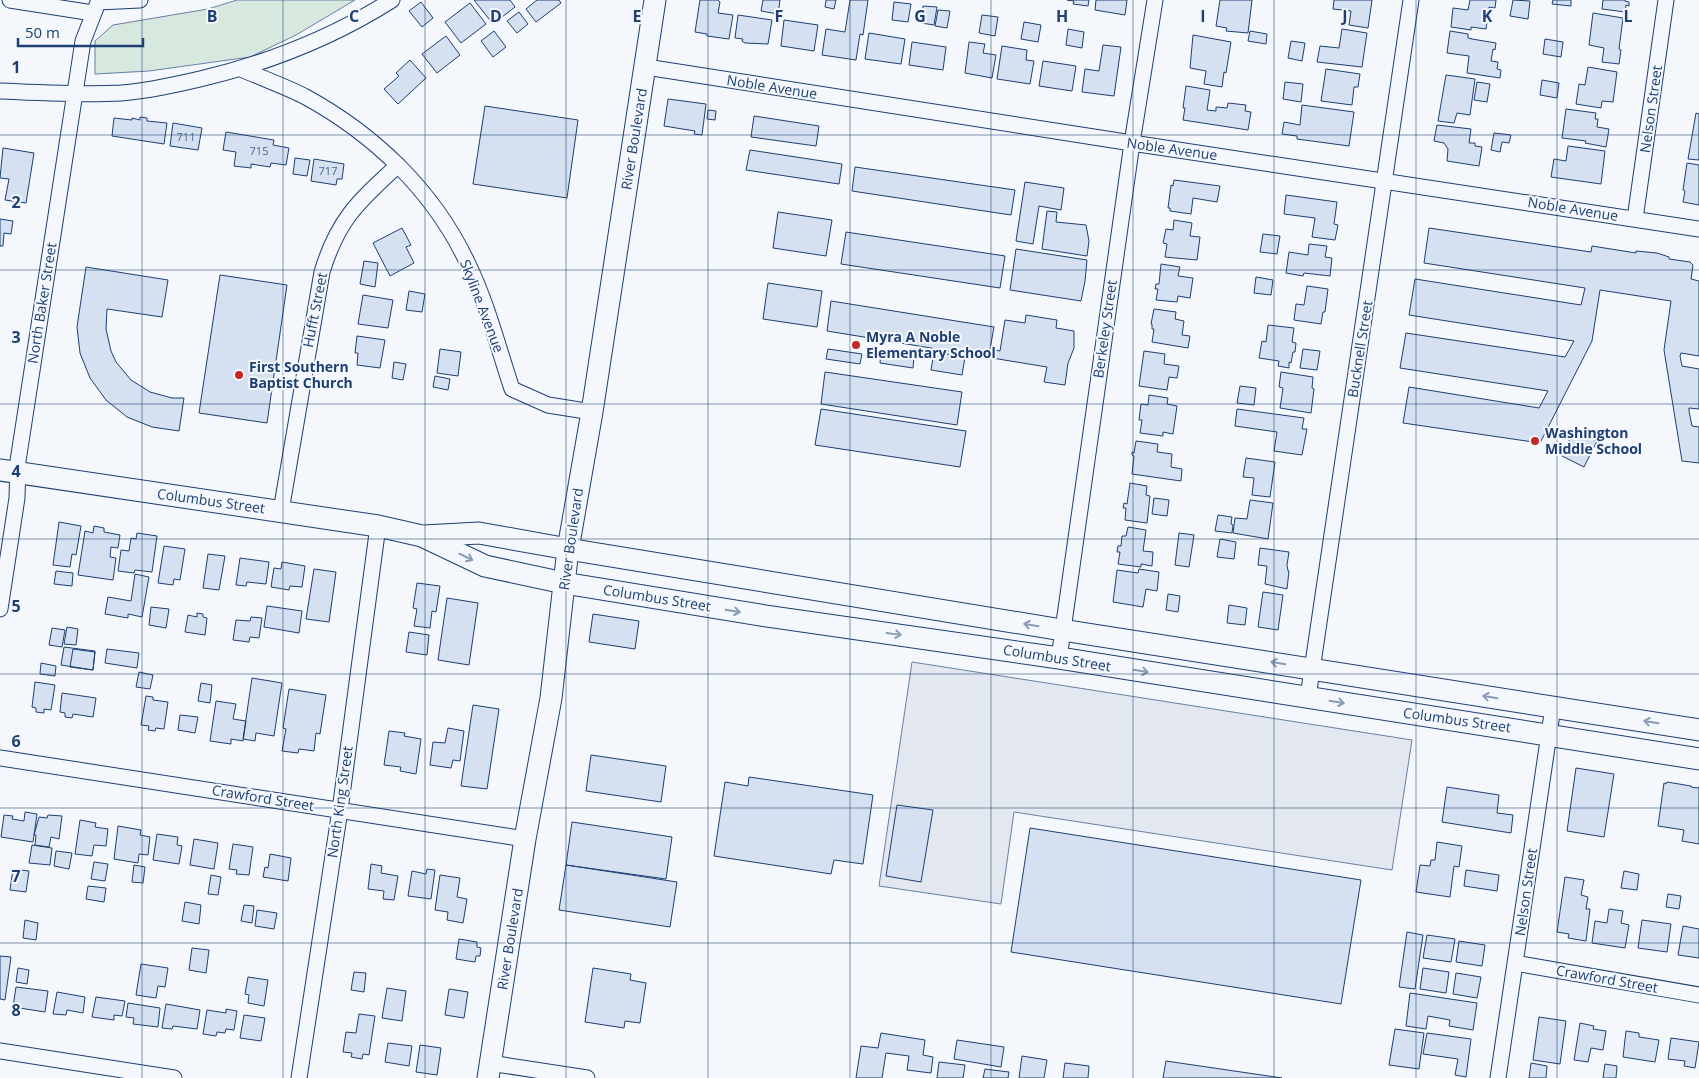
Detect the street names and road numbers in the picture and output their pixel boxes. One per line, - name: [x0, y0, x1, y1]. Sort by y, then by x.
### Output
- street label: Nelson Street: [1635, 64, 1666, 154]
- street label: Noble Avenue: [725, 70, 819, 103]
- street label: River Boulevard: [616, 87, 651, 191]
- street label: Noble Avenue: [1126, 133, 1219, 164]
- street label: Noble Avenue: [1526, 192, 1620, 225]
- street label: North Baker Street: [23, 241, 60, 365]
- street label: Skyline Avenue: [456, 257, 509, 355]
- street label: Hufft Street: [298, 271, 331, 349]
- street label: Berkeley Street: [1088, 279, 1121, 379]
- street label: Bucknell Street: [1342, 299, 1377, 399]
- street label: Columbus Street: [156, 484, 266, 517]
- street label: River Boulevard: [554, 487, 587, 591]
- street label: Columbus Street: [602, 580, 712, 615]
- street label: Columbus Street: [1002, 640, 1112, 675]
- street label: Columbus Street: [1402, 703, 1512, 736]
- street label: North King Street: [322, 745, 357, 859]
- street label: Crawford Street: [211, 780, 316, 815]
- street label: Nelson Street: [1510, 847, 1541, 937]
- street label: River Boulevard: [492, 887, 527, 991]
- street label: Crawford Street: [1555, 960, 1660, 997]

